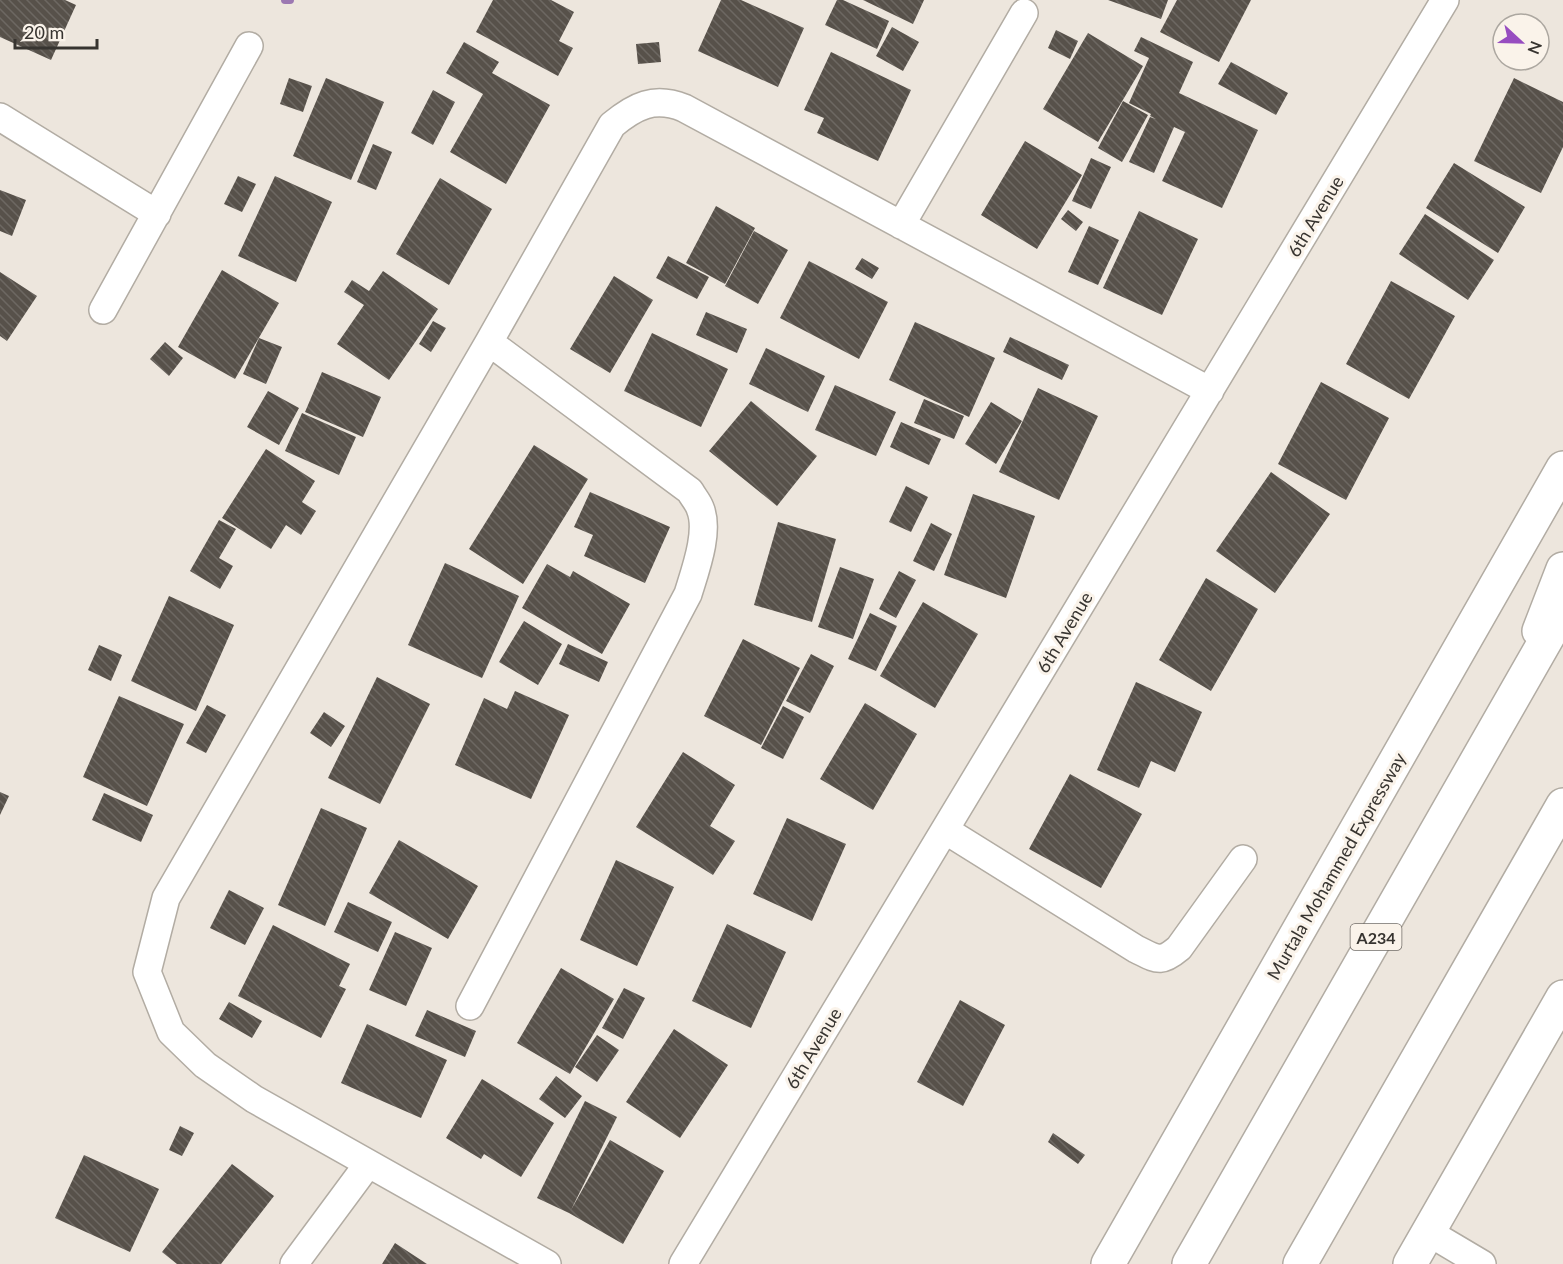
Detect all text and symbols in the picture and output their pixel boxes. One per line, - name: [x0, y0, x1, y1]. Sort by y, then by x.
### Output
- scale bar: [15, 12, 98, 50]
- north arrow: [1491, 12, 1551, 72]
- text: 20 m: [24, 21, 64, 43]
- text: N: [1524, 39, 1546, 57]
- street label: 6th Avenue: [1282, 172, 1348, 260]
- street label: 6th Avenue: [1031, 588, 1097, 676]
- street label: Murtala Mohammed Expressway: [1262, 748, 1411, 983]
- road number: A234: [1350, 924, 1402, 950]
- street label: 6th Avenue: [780, 1004, 846, 1092]

